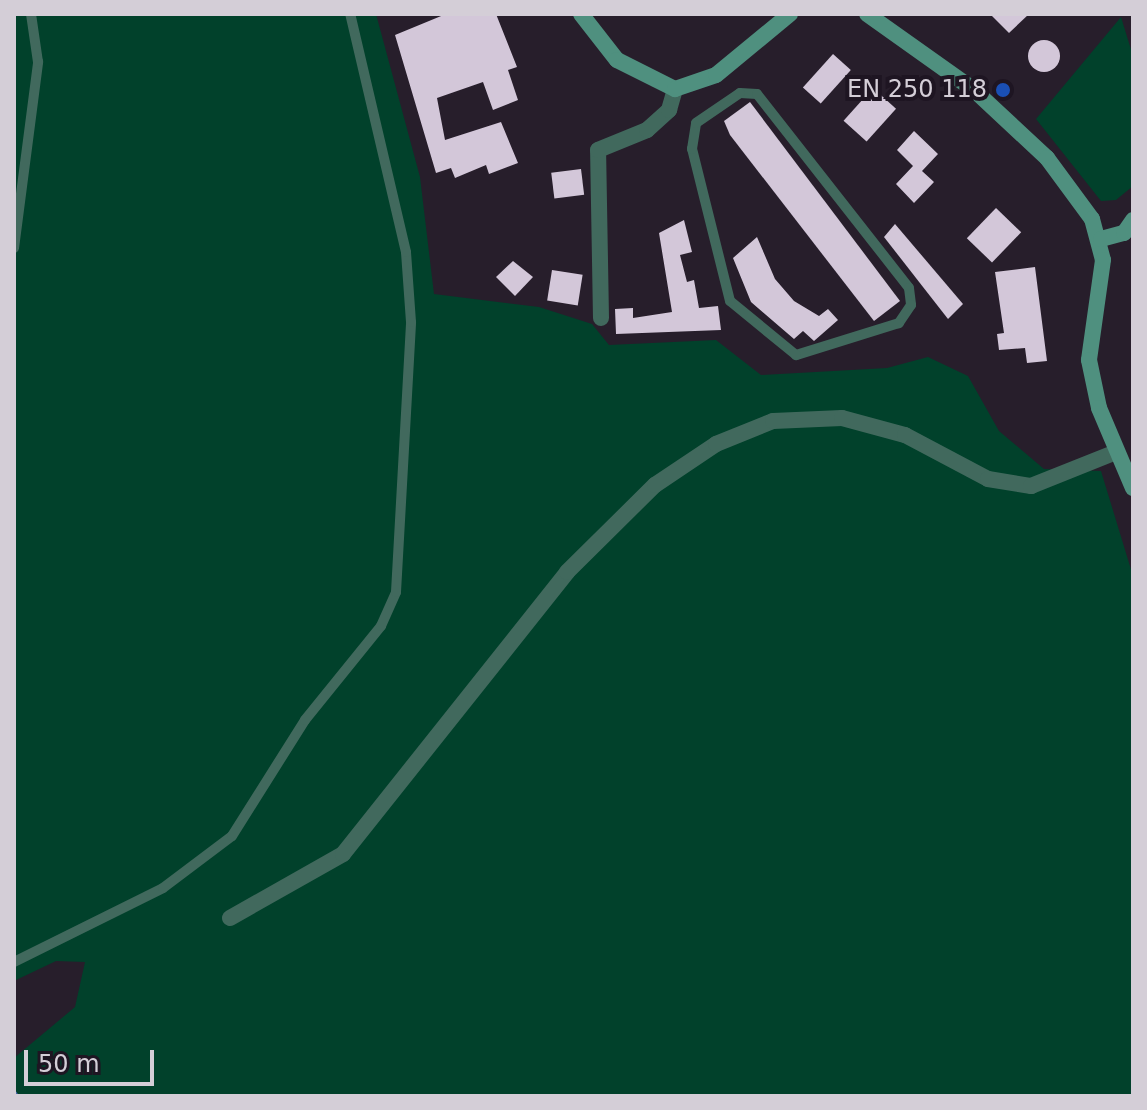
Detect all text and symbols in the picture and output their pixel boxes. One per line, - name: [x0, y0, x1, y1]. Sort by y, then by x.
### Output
- place label: EN 250 118: [847, 76, 987, 104]
- marker: EN 250 118: [994, 81, 1012, 99]
- scale bar: [28, 1034, 158, 1084]
- text: 50 m: [38, 1050, 100, 1078]

